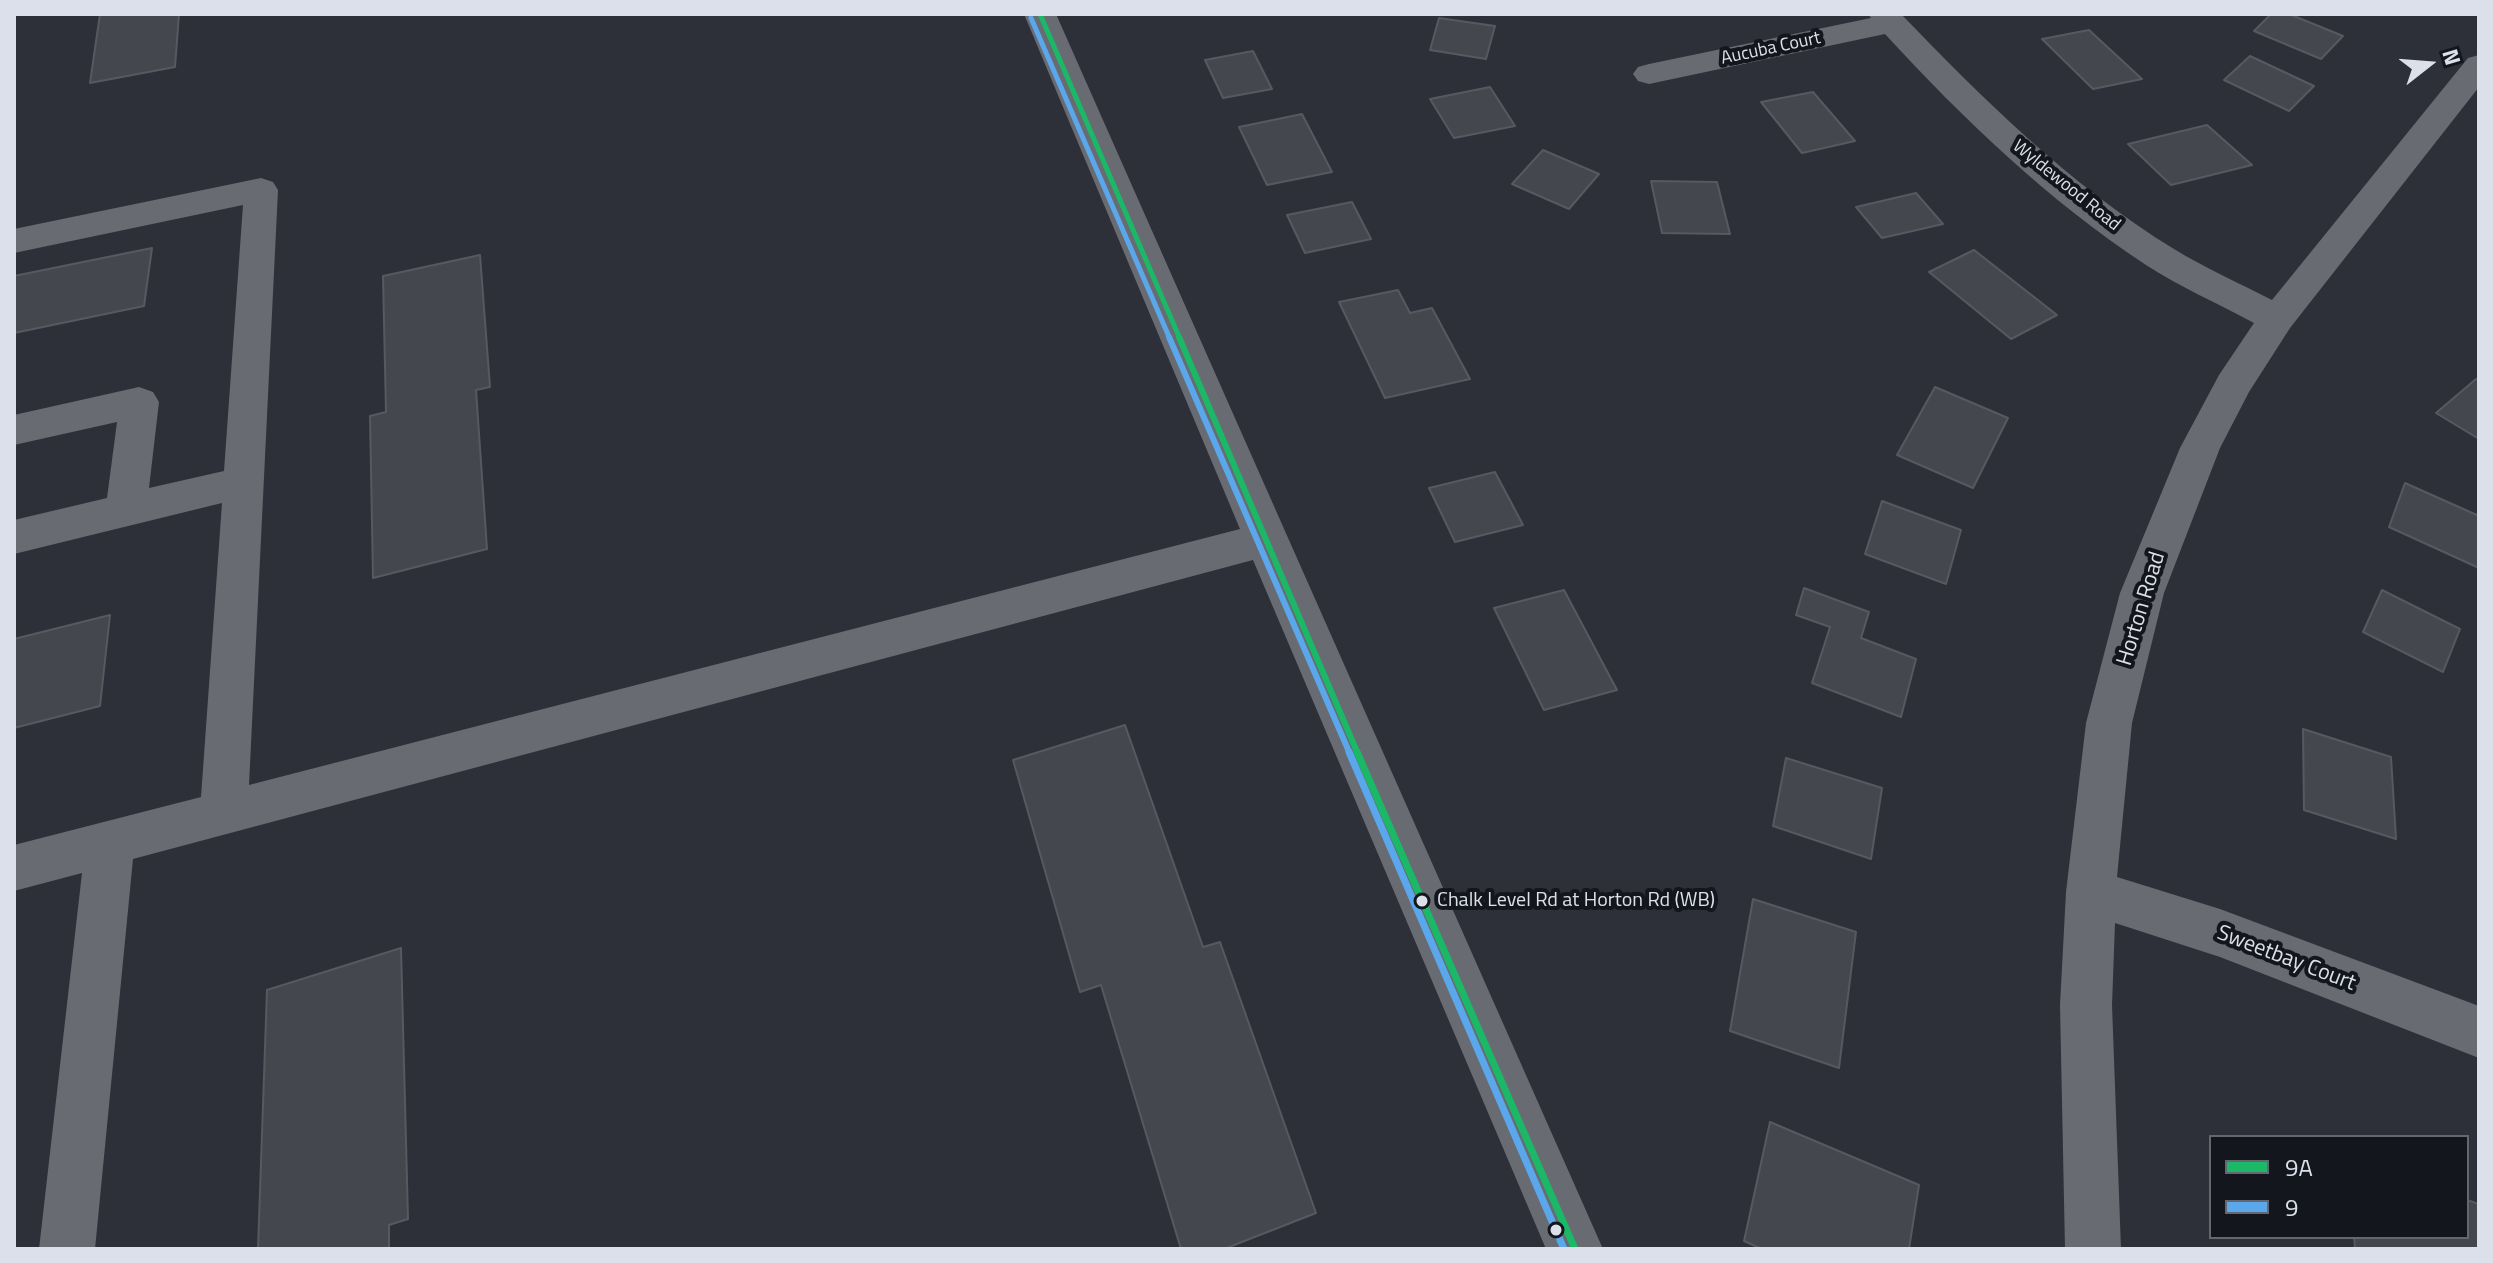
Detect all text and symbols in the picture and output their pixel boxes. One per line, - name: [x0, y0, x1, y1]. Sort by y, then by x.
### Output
- north arrow: [2389, 24, 2469, 104]
- street label: Aucuba Court: [1719, 28, 1823, 70]
- text: N: [2433, 45, 2470, 69]
- street label: Wyldewood Road: [2008, 136, 2124, 236]
- street label: Horton Road: [2112, 549, 2172, 669]
- place label: Chalk Level Rd at Horton Rd (WB): [1437, 889, 1715, 913]
- marker: Chalk Level Rd at Horton Rd (WB): [1414, 893, 1430, 909]
- street label: Sweetbay Court: [2213, 920, 2359, 998]
- legend: [2209, 1135, 2469, 1239]
- text: 9A: [2285, 1149, 2313, 1185]
- text: 9: [2285, 1189, 2298, 1225]
- unlabelled marker: [1548, 1222, 1564, 1238]

